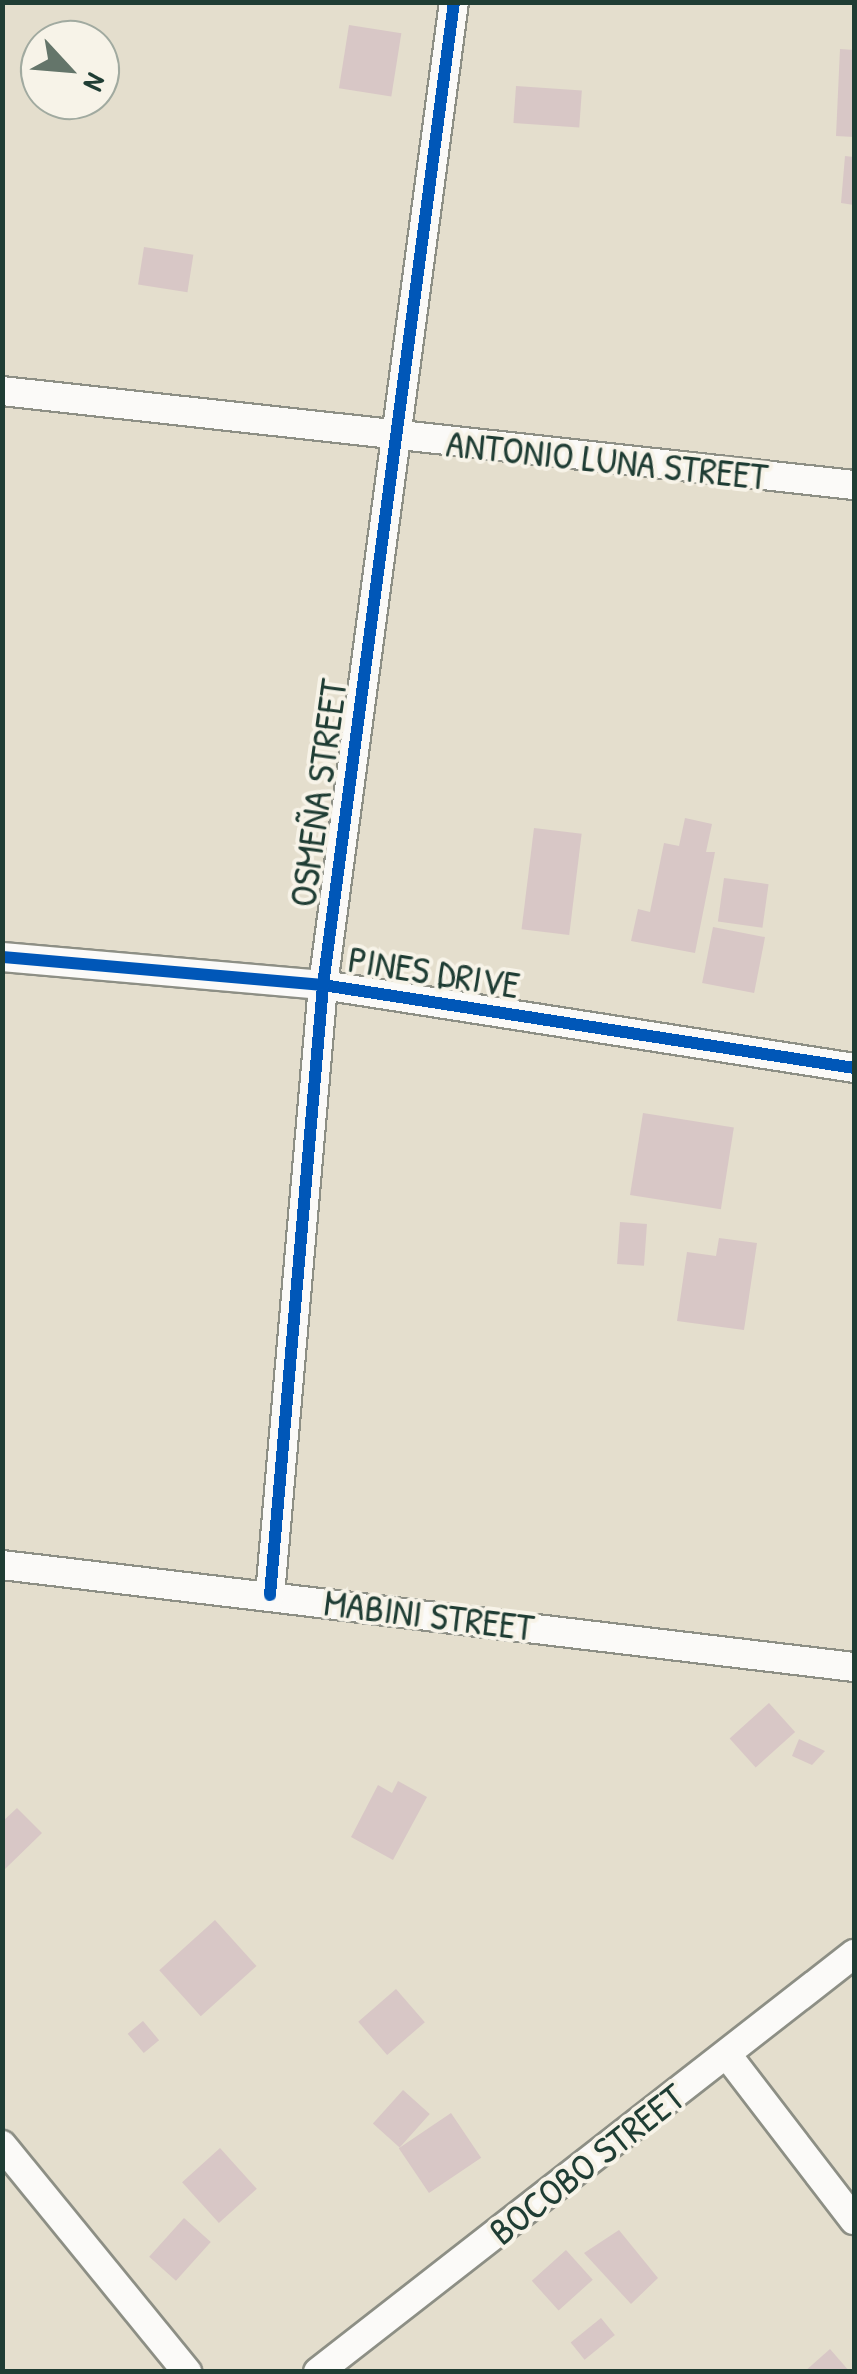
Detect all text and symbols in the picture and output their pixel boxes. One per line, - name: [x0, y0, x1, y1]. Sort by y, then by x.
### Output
- north arrow: [20, 20, 120, 120]
- text: N: [75, 67, 116, 97]
- street label: ANTONIO LUNA STREET: [444, 420, 770, 500]
- street label: OSMEÑA STREET: [279, 676, 357, 910]
- street label: PINES DRIVE: [345, 936, 523, 1008]
- street label: MABINI STREET: [321, 1580, 537, 1650]
- street label: BOCOBO STREET: [480, 2074, 694, 2254]

